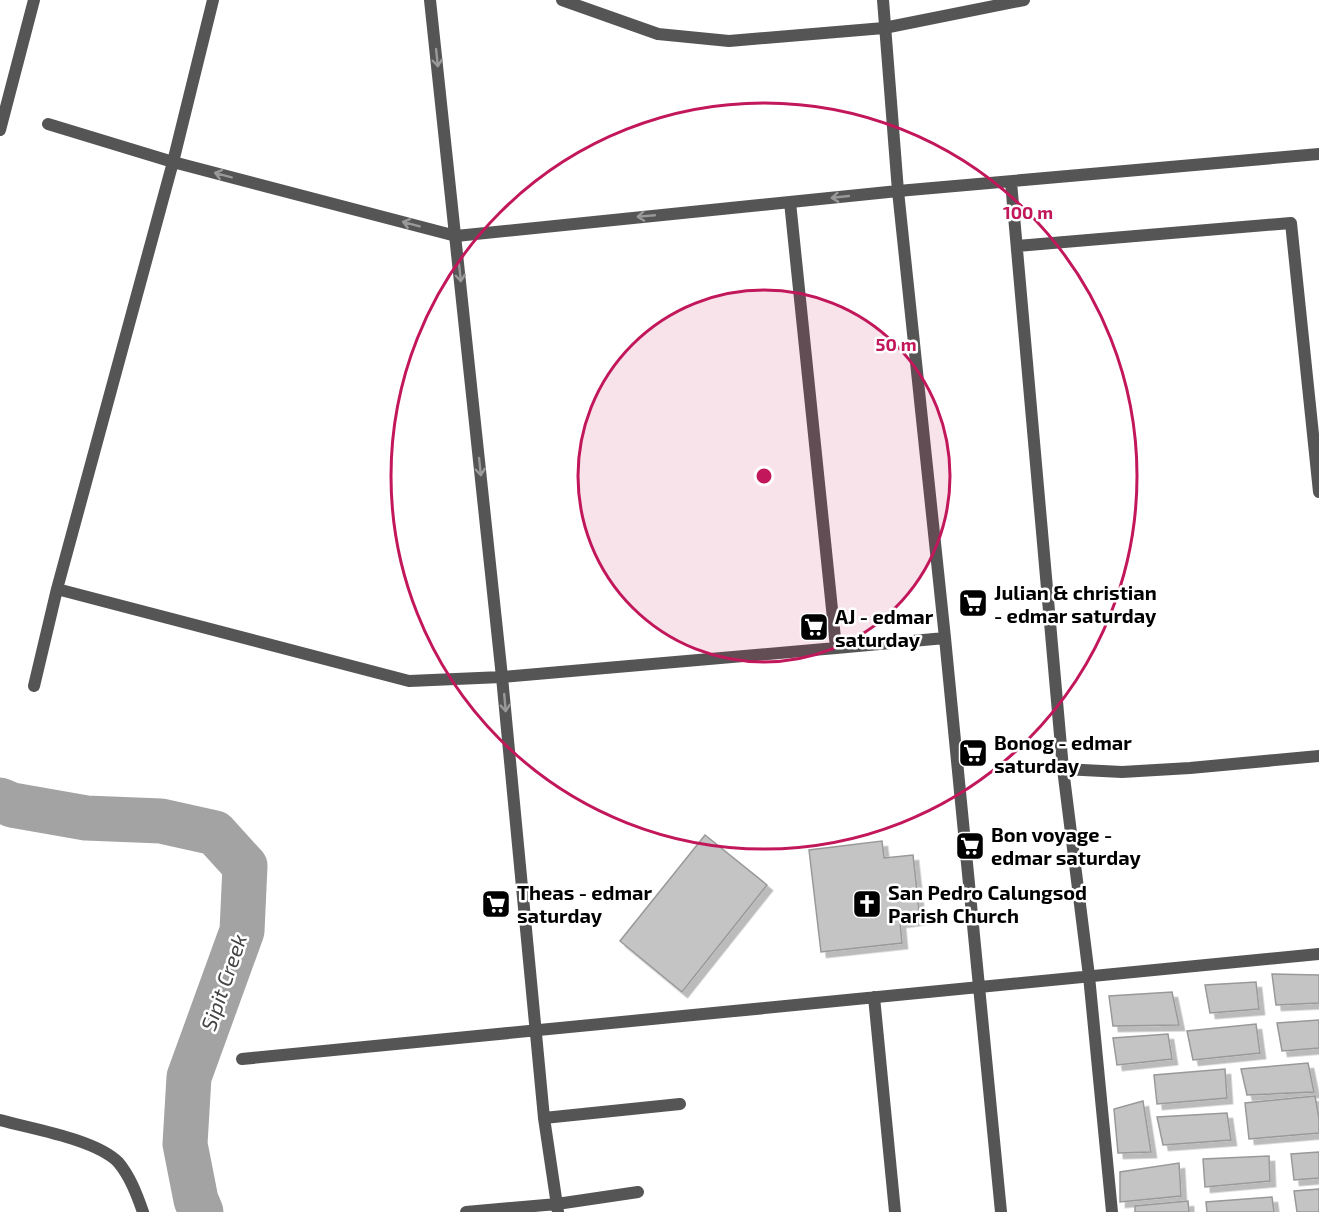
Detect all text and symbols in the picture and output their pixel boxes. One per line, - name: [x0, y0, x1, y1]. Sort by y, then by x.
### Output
- one-way arrow: [432, 48, 443, 68]
- one-way arrow: [213, 169, 232, 180]
- one-way arrow: [830, 192, 850, 203]
- text: 100 m: [1003, 201, 1053, 223]
- one-way arrow: [636, 211, 656, 222]
- one-way arrow: [402, 218, 421, 230]
- one-way arrow: [455, 262, 466, 282]
- text: 50 m: [875, 333, 917, 355]
- one-way arrow: [475, 456, 486, 476]
- centre of rings: [754, 466, 774, 486]
- place label: Julian & christian - edmar saturday: [994, 580, 1157, 628]
- supermarket icon: Julian & christian - edmar saturday: [957, 587, 989, 619]
- place label: AJ - edmar saturday: [835, 604, 934, 652]
- supermarket icon: AJ - edmar saturday: [798, 611, 830, 643]
- one-way arrow: [500, 692, 511, 712]
- place label: Bonog - edmar saturday: [994, 730, 1132, 778]
- supermarket icon: Bonog - edmar saturday: [957, 737, 989, 769]
- place label: Bon voyage - edmar saturday: [991, 822, 1141, 870]
- supermarket icon: Bon voyage - edmar saturday: [954, 830, 986, 862]
- place label: Theas - edmar saturday: [517, 880, 653, 928]
- place label: San Pedro Calungsod Parish Church: [888, 880, 1087, 927]
- supermarket icon: Theas - edmar saturday: [480, 888, 512, 920]
- church icon: San Pedro Calungsod Parish Church: [851, 888, 883, 920]
- water label: Sipit Creek: [195, 930, 251, 1034]

